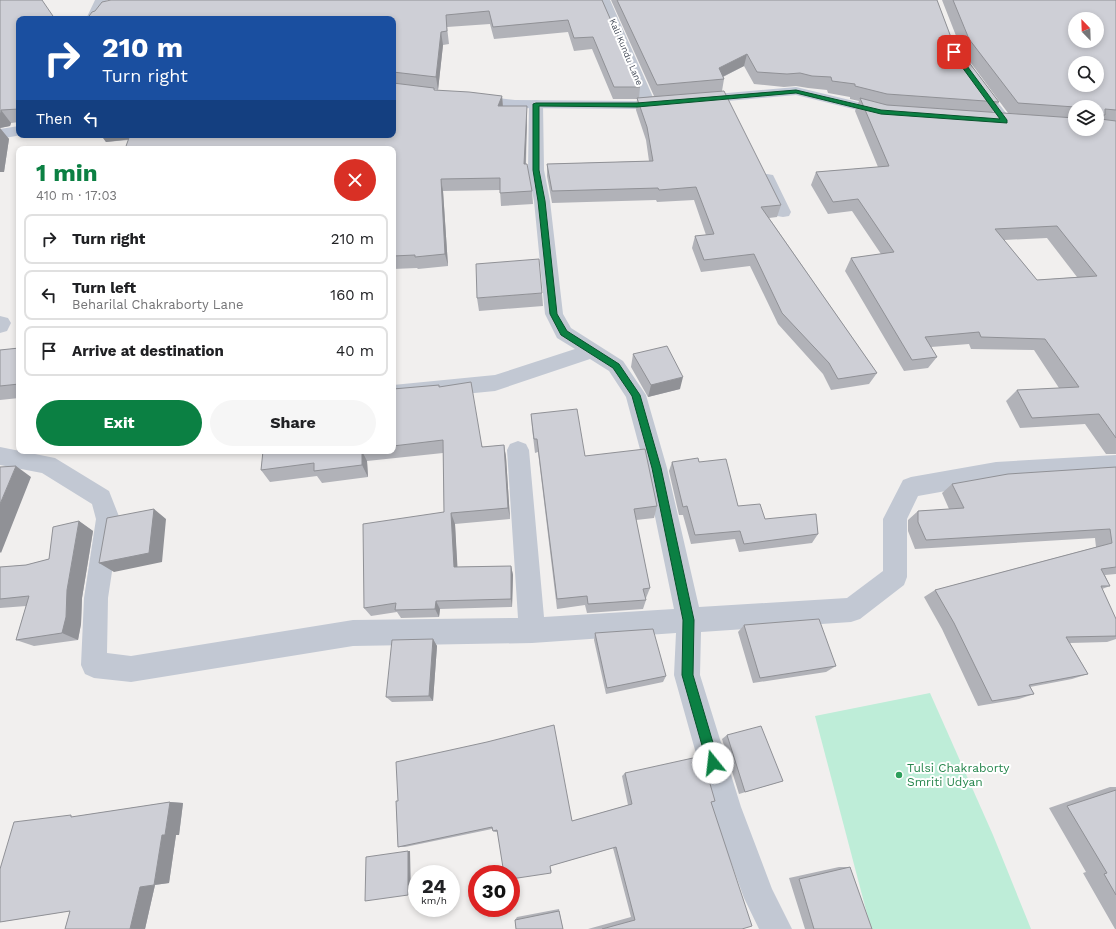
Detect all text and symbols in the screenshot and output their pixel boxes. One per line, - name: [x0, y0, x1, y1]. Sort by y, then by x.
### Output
- north arrow: [1068, 12, 1104, 48]
- map controls: [1068, 12, 1104, 136]
- street label: Kali Kundu Lane: [607, 17, 645, 87]
- text: 210 m: [102, 31, 183, 64]
- icon: right: [36, 32, 88, 84]
- pin: [937, 35, 971, 69]
- icon: arrive: [943, 41, 965, 63]
- button: search: [1068, 56, 1104, 92]
- text: Turn right: [102, 65, 188, 86]
- button: layers: [1068, 100, 1104, 136]
- icon: left: [80, 108, 102, 130]
- text: Then: [36, 110, 72, 128]
- text: 1 min: [36, 159, 98, 187]
- button: close: [334, 159, 376, 201]
- text: 410 m · 17:03: [36, 188, 117, 203]
- icon: right: [38, 228, 60, 250]
- text: Turn right: [72, 230, 145, 248]
- text: 210 m: [331, 230, 374, 248]
- text: Turn left: [72, 279, 136, 297]
- icon: left: [38, 284, 60, 306]
- text: 160 m: [330, 286, 374, 304]
- text: Beharilal Chakraborty Lane: [72, 297, 243, 312]
- icon: arrive: [38, 340, 60, 362]
- text: Arrive at destination: [72, 342, 224, 360]
- text: 40 m: [336, 342, 374, 360]
- button: Exit: [36, 400, 202, 446]
- button: Share: [210, 400, 376, 446]
- position arrow: [692, 742, 734, 784]
- place label: Tulsi Chakraborty Smriti Udyan: [907, 761, 1010, 789]
- marker: Tulsi Chakraborty Smriti Udyan: [894, 770, 904, 780]
- speed limit sign: 30: [468, 865, 520, 917]
- text: 24: [422, 874, 446, 898]
- text: km/h: [421, 895, 447, 906]

